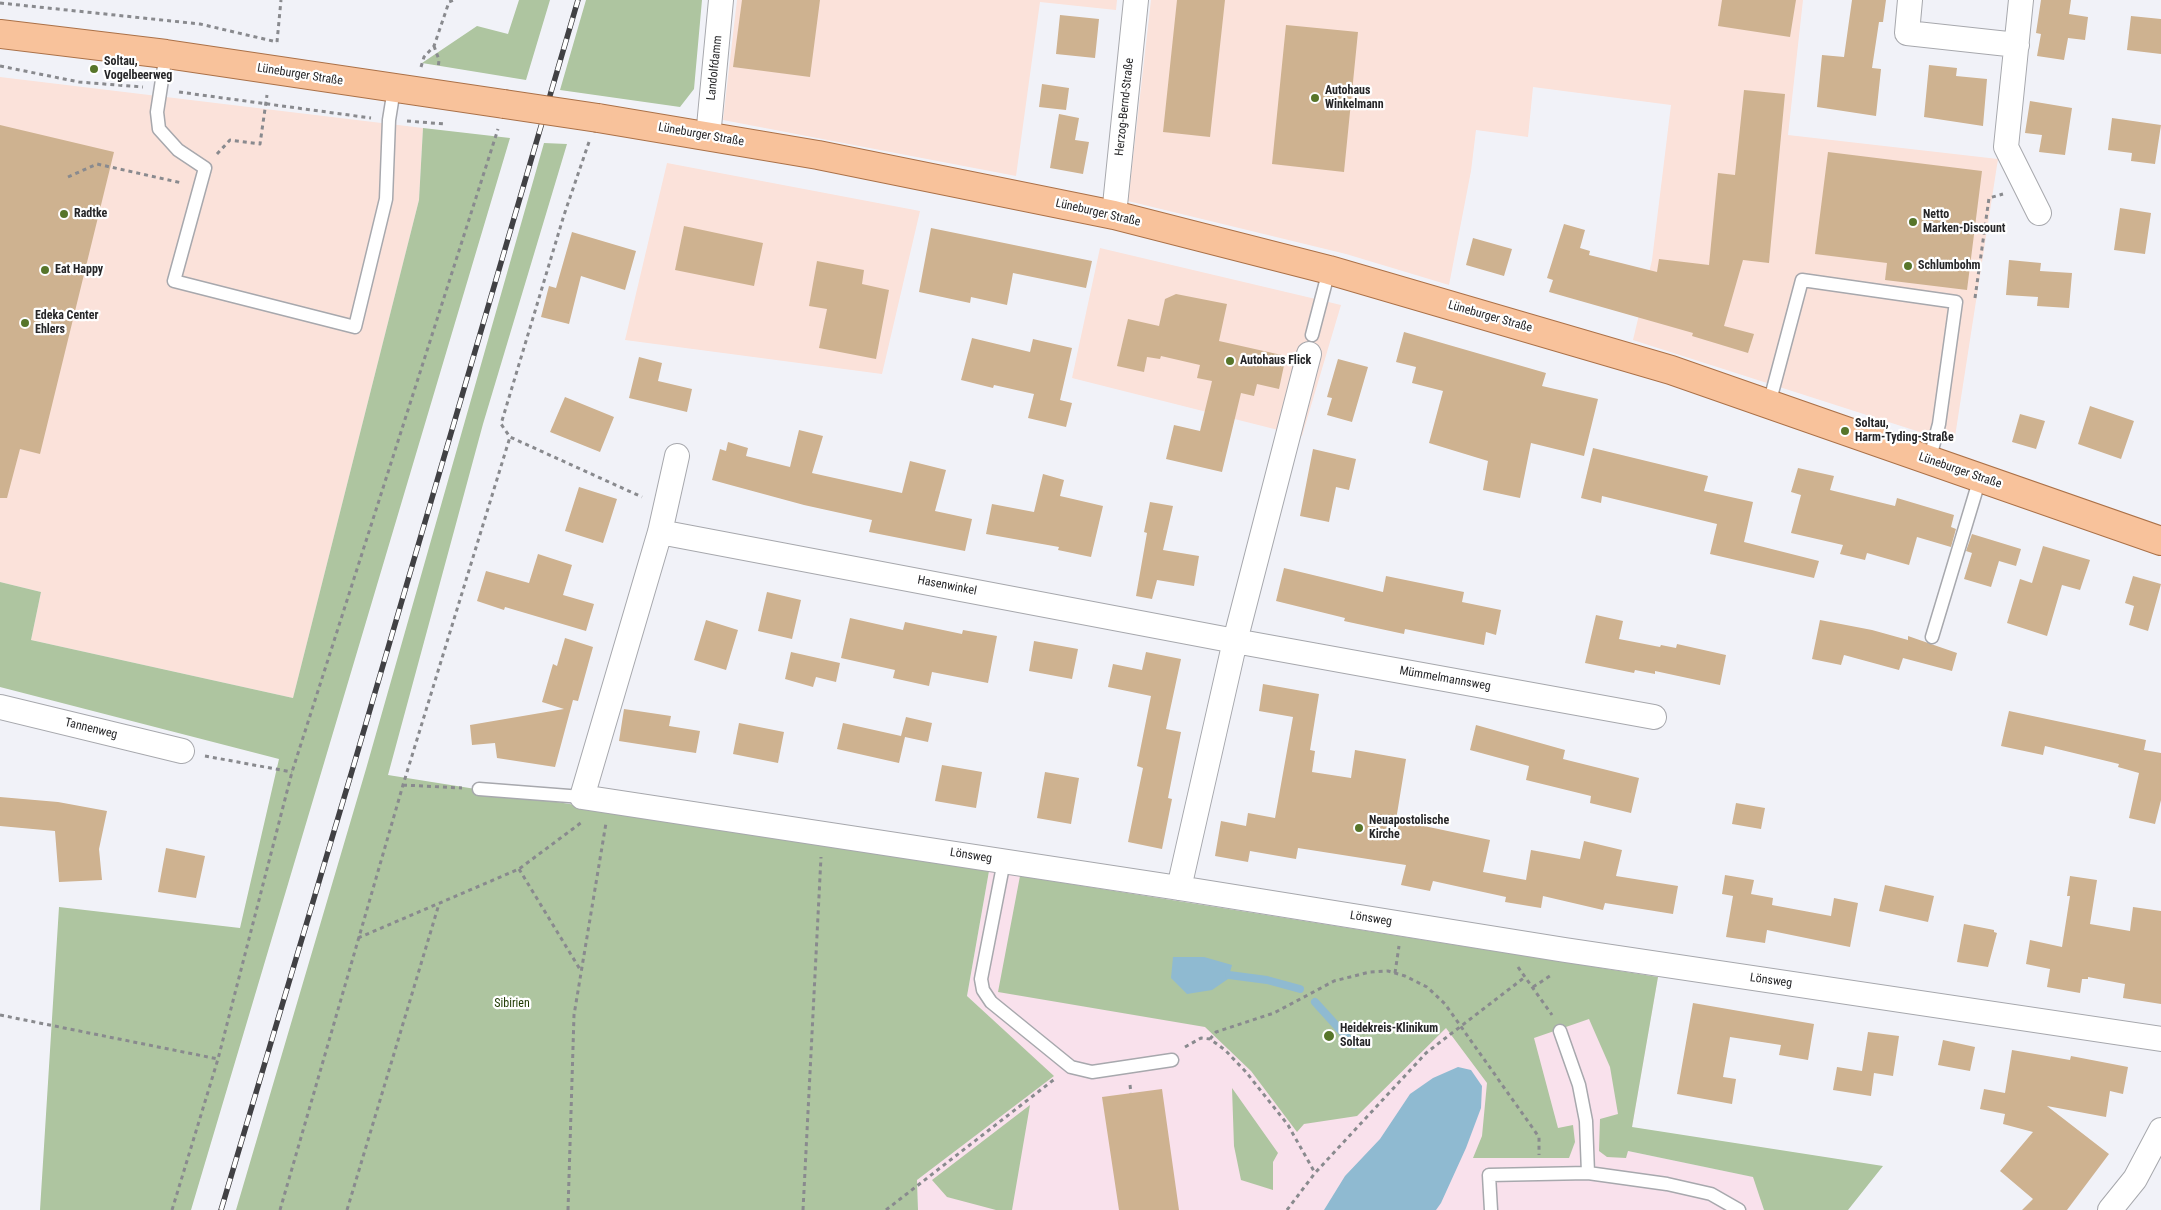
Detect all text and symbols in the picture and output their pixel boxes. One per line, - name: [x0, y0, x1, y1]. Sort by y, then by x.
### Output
- street label: Landolfdamm: [704, 35, 726, 101]
- place label: Soltau, Vogelbeerweg: [104, 55, 172, 83]
- street label: Herzog-Bernd-Straße: [1113, 57, 1137, 157]
- street label: Lüneburger Straße: [256, 61, 344, 89]
- marker: Soltau, Vogelbeerweg: [88, 63, 100, 75]
- place label: Autohaus Winkelmann: [1325, 84, 1384, 112]
- marker: Autohaus Winkelmann: [1309, 92, 1321, 104]
- street label: Lüneburger Straße: [657, 120, 745, 150]
- street label: Lüneburger Straße: [1054, 196, 1142, 230]
- place label: Radtke: [74, 207, 107, 221]
- marker: Radtke: [58, 208, 70, 220]
- place label: Netto Marken-Discount: [1923, 208, 2006, 236]
- marker: Netto Marken-Discount: [1907, 216, 1919, 228]
- place label: Schlumbohm: [1918, 259, 1980, 273]
- marker: Schlumbohm: [1902, 260, 1914, 272]
- place label: Eat Happy: [55, 263, 103, 277]
- marker: Eat Happy: [39, 264, 51, 276]
- street label: Lüneburger Straße: [1446, 298, 1534, 336]
- place label: Edeka Center Ehlers: [35, 309, 99, 337]
- marker: Edeka Center Ehlers: [19, 317, 31, 329]
- place label: Autohaus Flick: [1240, 354, 1311, 368]
- marker: Autohaus Flick: [1224, 355, 1236, 367]
- place label: Soltau, Harm-Tyding-Straße: [1855, 417, 1954, 445]
- marker: Soltau, Harm-Tyding-Straße: [1839, 425, 1851, 437]
- street label: Lüneburger Straße: [1917, 450, 2003, 492]
- street label: Hasenwinkel: [916, 573, 978, 599]
- street label: Mümmelmannsweg: [1398, 664, 1492, 694]
- street label: Tannenweg: [63, 716, 119, 742]
- place label: Neuapostolische Kirche: [1369, 814, 1449, 842]
- marker: Neuapostolische Kirche: [1353, 822, 1365, 834]
- street label: Lönsweg: [949, 846, 993, 866]
- street label: Lönsweg: [1349, 909, 1393, 929]
- street label: Lönsweg: [1749, 971, 1793, 991]
- park label: Sibirien: [494, 997, 530, 1011]
- place label: Heidekreis-Klinikum Soltau: [1340, 1022, 1438, 1050]
- marker: Heidekreis-Klinikum Soltau: [1322, 1029, 1336, 1043]

